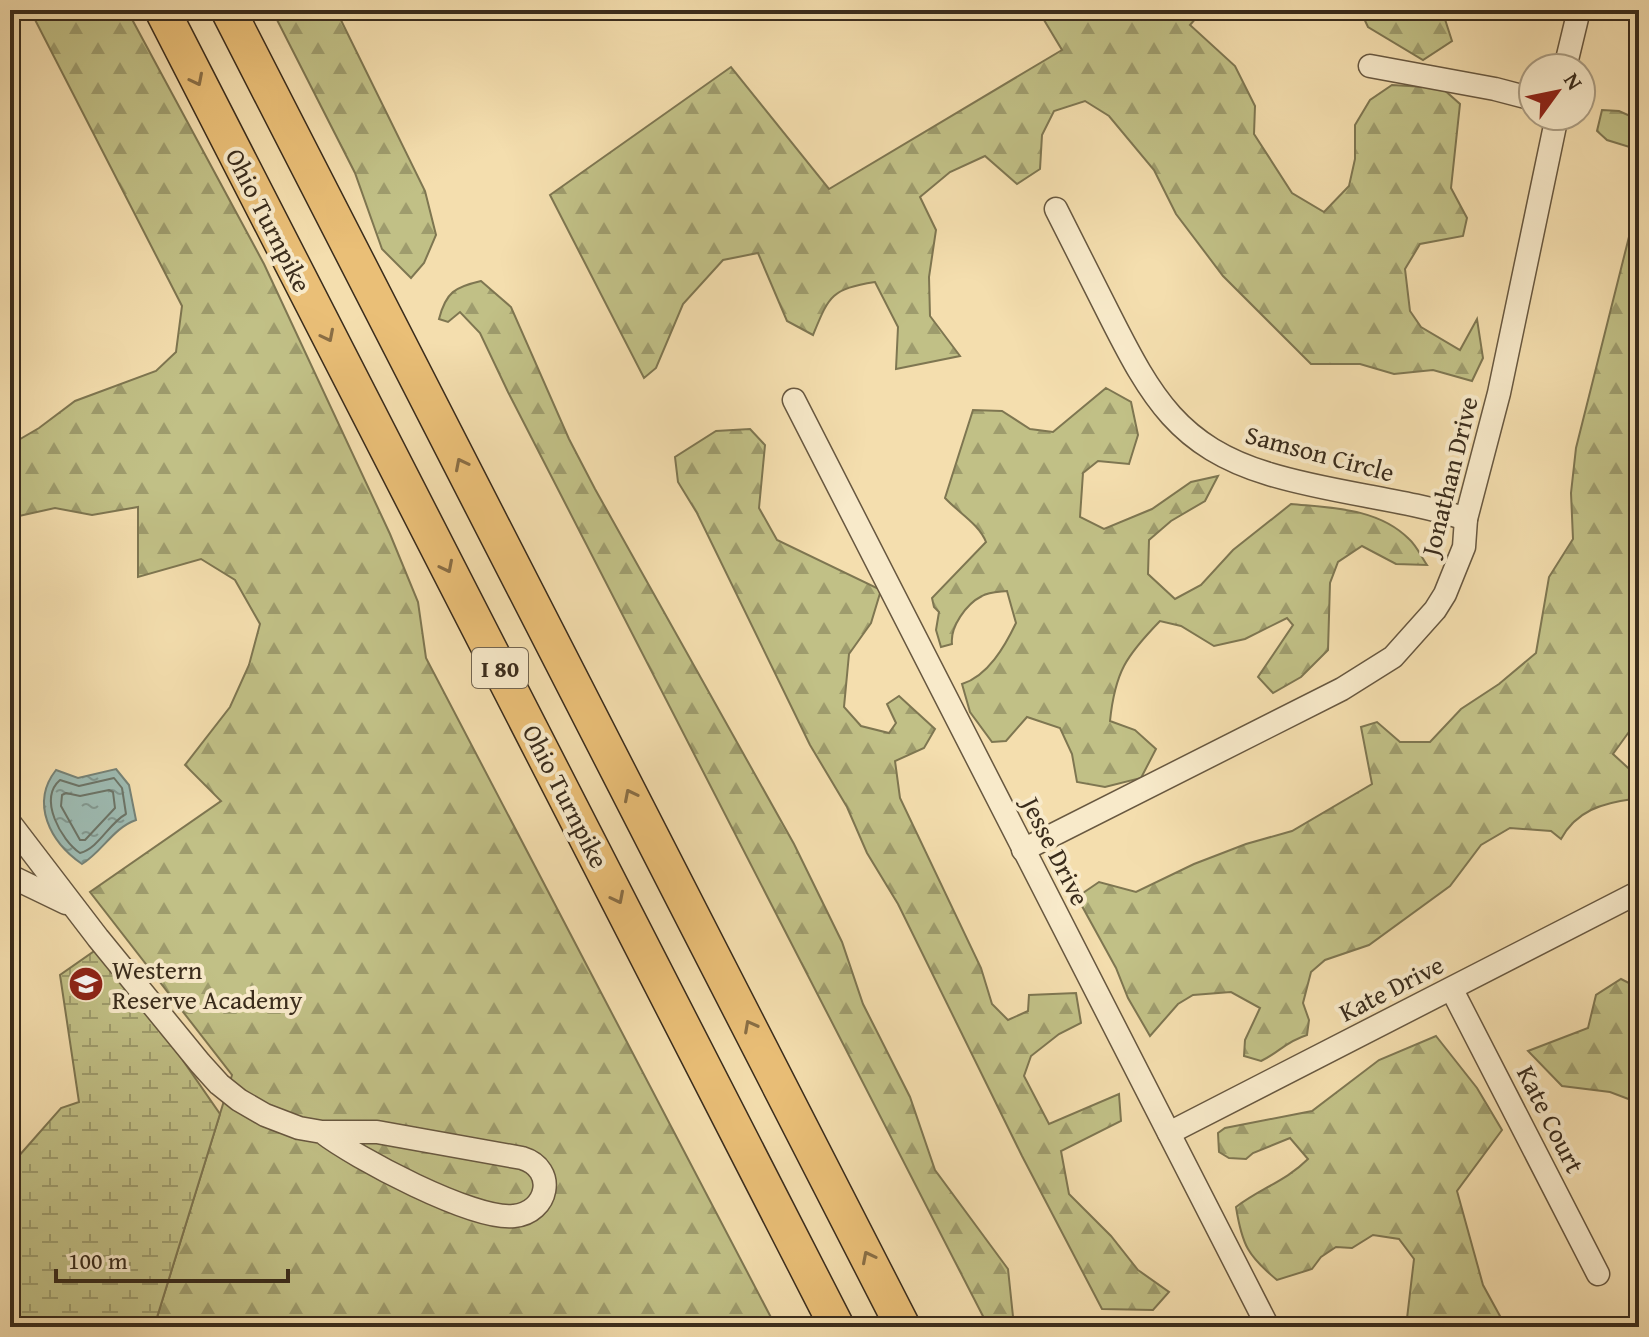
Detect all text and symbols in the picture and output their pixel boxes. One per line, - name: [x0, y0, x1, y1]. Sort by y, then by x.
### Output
- north arrow: [1517, 52, 1597, 132]
- text: N: [1556, 66, 1591, 96]
- one-way arrow: [187, 71, 203, 86]
- street label: Ohio Turnpike: [216, 141, 322, 299]
- one-way arrow: [319, 327, 334, 342]
- street label: Jonathan Drive: [1410, 392, 1488, 563]
- street label: Samson Circle: [1241, 414, 1399, 492]
- one-way arrow: [455, 457, 470, 472]
- one-way arrow: [438, 559, 453, 573]
- road number: I 80: [472, 648, 528, 688]
- street label: Ohio Turnpike: [513, 717, 619, 875]
- street label: Jesse Drive: [1011, 787, 1100, 912]
- one-way arrow: [625, 788, 640, 803]
- one-way arrow: [608, 889, 623, 904]
- street label: Kate Drive: [1332, 945, 1450, 1031]
- place label: Western Reserve Academy: [112, 950, 303, 1019]
- school or university icon: Western Reserve Academy: [67, 965, 105, 1003]
- one-way arrow: [744, 1019, 759, 1034]
- street label: Kate Court: [1507, 1058, 1595, 1180]
- scale bar: [56, 1233, 288, 1283]
- text: 100 m: [68, 1243, 128, 1278]
- one-way arrow: [862, 1251, 877, 1266]

